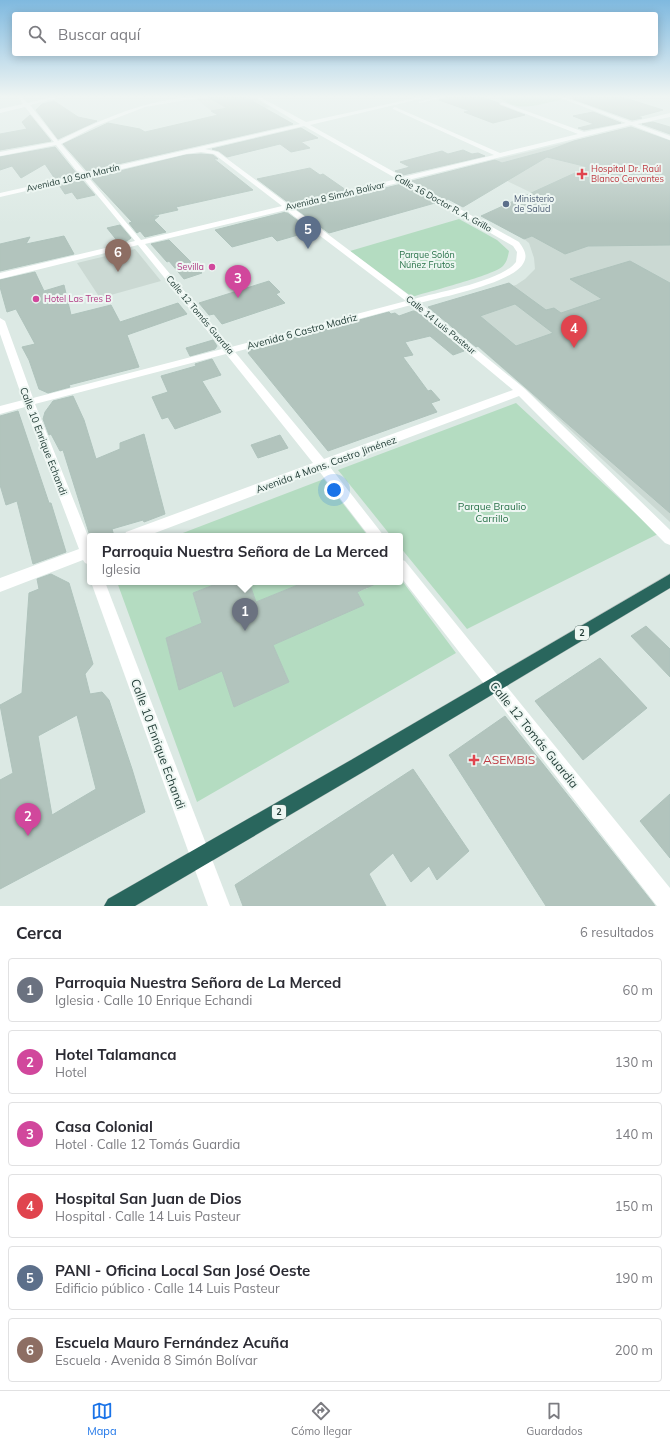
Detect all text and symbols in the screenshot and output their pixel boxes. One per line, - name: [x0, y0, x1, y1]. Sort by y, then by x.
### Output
- search box: [12, 12, 658, 56]
- icon: search: [26, 23, 48, 45]
- text: Buscar aquí: [58, 25, 140, 44]
- street label: Avenida 10 San Martín: [25, 161, 121, 194]
- place label: Hospital Dr. Raúl Blanco Cervantes: [591, 163, 664, 184]
- marker: Hospital Dr. Raúl Blanco Cervantes: [576, 168, 588, 180]
- street label: Calle 16 Doctor R. A. Grillo: [393, 171, 494, 234]
- street label: Avenida 8 Simón Bolívar: [284, 179, 386, 212]
- place label: Ministerio de Salud: [514, 193, 554, 214]
- marker: Ministerio de Salud: [501, 199, 511, 209]
- pin: 5: [295, 216, 321, 249]
- pin: 6: [105, 239, 131, 272]
- park label: Parque Solón Núñez Frutos: [399, 249, 455, 270]
- place label: Sevilla: [177, 261, 204, 272]
- marker: Sevilla: [207, 262, 217, 272]
- pin: 3: [225, 265, 251, 298]
- street label: Calle 12 Tomás Guardia: [164, 273, 237, 356]
- place label: Hotel Las Tres B: [44, 293, 111, 304]
- street label: Calle 14 Luis Pasteur: [404, 293, 479, 357]
- marker: Hotel Las Tres B: [31, 294, 41, 304]
- street label: Avenida 6 Castro Madriz: [245, 310, 359, 353]
- pin: 4: [561, 315, 587, 348]
- street label: Calle 10 Enrique Echandi: [17, 385, 70, 497]
- street label: Avenida 4 Mons. Castro Jiménez: [254, 433, 398, 496]
- your location: [324, 480, 344, 500]
- park label: Parque Braulio Carrillo: [458, 500, 526, 525]
- popup: [87, 533, 403, 585]
- text: Parroquia Nuestra Señora de La Merced: [102, 542, 388, 561]
- text: Iglesia: [102, 561, 141, 577]
- pin: 1: [232, 598, 258, 631]
- road number: 2: [575, 626, 589, 640]
- street label: Calle 10 Enrique Echandi: [128, 677, 189, 811]
- street label: Calle 12 Tomás Guardia: [487, 678, 582, 791]
- place label: ASEMBIS: [483, 752, 535, 767]
- marker: ASEMBIS: [468, 754, 480, 766]
- pin: 2: [15, 803, 41, 836]
- road number: 2: [272, 805, 286, 819]
- text: Cerca: [16, 922, 62, 943]
- text: 6 resultados: [580, 924, 654, 940]
- text: Parroquia Nuestra Señora de La Merced: [55, 973, 341, 992]
- text: 1: [26, 982, 34, 998]
- text: 60 m: [623, 982, 653, 998]
- text: Iglesia · Calle 10 Enrique Echandi: [55, 992, 252, 1008]
- text: Hotel Talamanca: [55, 1045, 177, 1064]
- text: 2: [26, 1054, 34, 1070]
- text: 130 m: [615, 1054, 653, 1070]
- text: Hotel: [55, 1064, 87, 1080]
- text: Casa Colonial: [55, 1117, 153, 1136]
- text: 3: [26, 1126, 34, 1142]
- text: 140 m: [615, 1126, 653, 1142]
- text: Hotel · Calle 12 Tomás Guardia: [55, 1136, 240, 1152]
- text: Hospital San Juan de Dios: [55, 1189, 242, 1208]
- text: 4: [26, 1198, 34, 1214]
- text: 150 m: [615, 1198, 653, 1214]
- text: Hospital · Calle 14 Luis Pasteur: [55, 1208, 241, 1224]
- text: PANI - Oficina Local San José Oeste: [55, 1261, 310, 1280]
- text: 5: [26, 1270, 34, 1286]
- text: 190 m: [615, 1270, 653, 1286]
- text: Edificio público · Calle 14 Luis Pasteur: [55, 1280, 280, 1296]
- text: Escuela Mauro Fernández Acuña: [55, 1333, 289, 1352]
- text: 6: [26, 1342, 34, 1358]
- text: 200 m: [615, 1342, 653, 1358]
- text: Escuela · Avenida 8 Simón Bolívar: [55, 1352, 257, 1368]
- tab: Mapa: [87, 1400, 117, 1438]
- tab: Cómo llegar: [291, 1400, 352, 1438]
- tab: Guardados: [526, 1400, 583, 1438]

